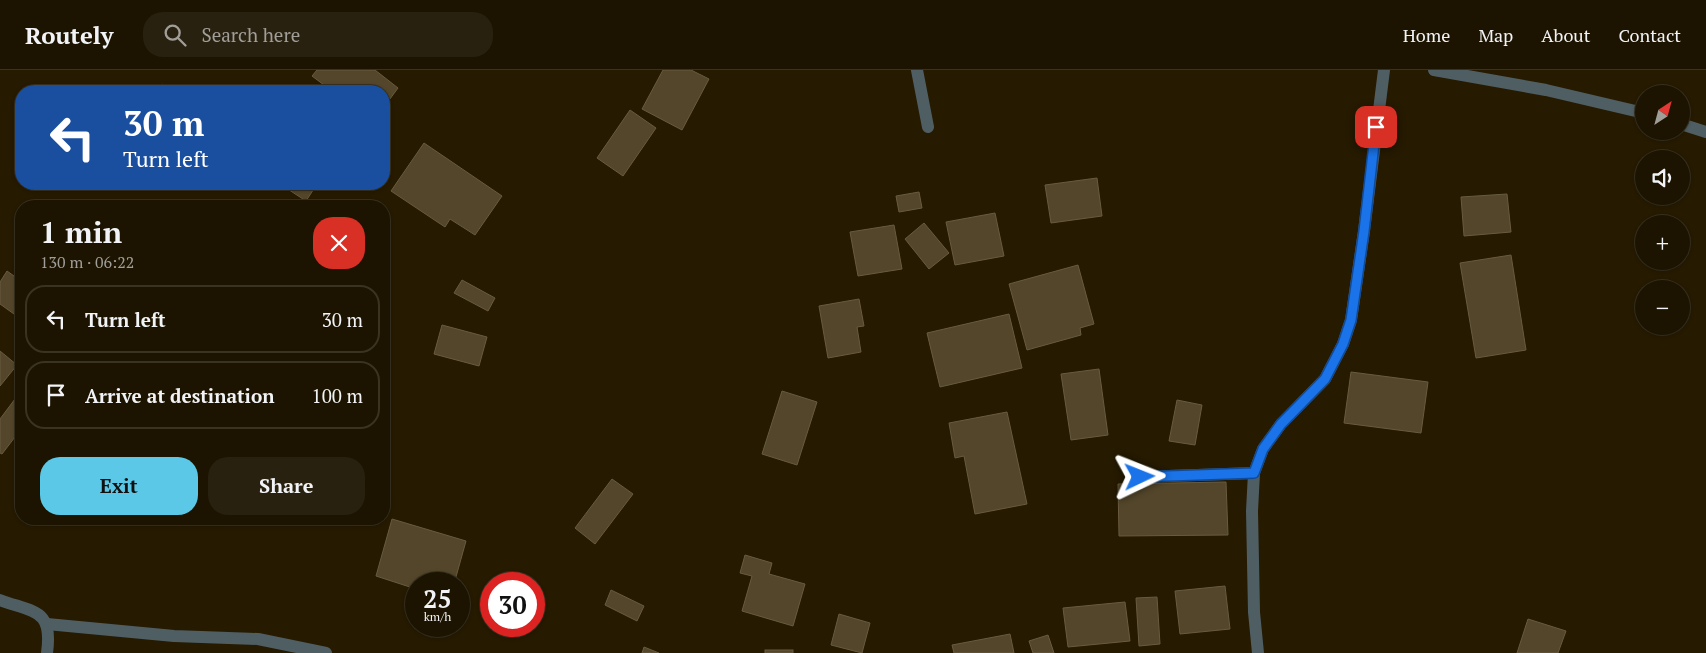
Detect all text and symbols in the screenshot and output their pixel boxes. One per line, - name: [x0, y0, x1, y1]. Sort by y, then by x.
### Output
- search box: [143, 12, 493, 57]
- text: Routely: [25, 19, 113, 51]
- icon: search: [161, 21, 189, 49]
- text: Search here: [201, 22, 300, 47]
- text: Home: [1403, 23, 1450, 47]
- text: Map: [1478, 23, 1513, 47]
- text: About: [1541, 23, 1590, 47]
- text: Contact: [1618, 23, 1681, 47]
- north arrow: [1635, 85, 1690, 140]
- map controls: [1635, 85, 1690, 335]
- text: 30 m: [123, 100, 204, 146]
- icon: left: [40, 105, 105, 170]
- pin: [1355, 106, 1397, 148]
- icon: arrive: [1362, 113, 1390, 141]
- text: Turn left: [123, 144, 209, 173]
- button: sound: [1635, 150, 1690, 205]
- text: 1 min: [40, 212, 122, 252]
- button: +: [1635, 215, 1690, 270]
- button: close: [313, 217, 365, 269]
- text: 130 m · 06:22: [40, 251, 134, 273]
- button: −: [1635, 280, 1690, 335]
- icon: left: [42, 305, 70, 333]
- text: Turn left: [85, 307, 166, 332]
- text: 30 m: [322, 307, 363, 332]
- icon: arrive: [42, 381, 70, 409]
- text: Arrive at destination: [85, 383, 274, 408]
- text: 100 m: [312, 383, 363, 408]
- position arrow: [1113, 450, 1165, 502]
- button: Exit: [40, 457, 198, 515]
- button: Share: [208, 457, 365, 515]
- speed limit sign: 30: [480, 572, 545, 637]
- text: 25: [423, 582, 452, 615]
- text: km/h: [424, 609, 451, 624]

